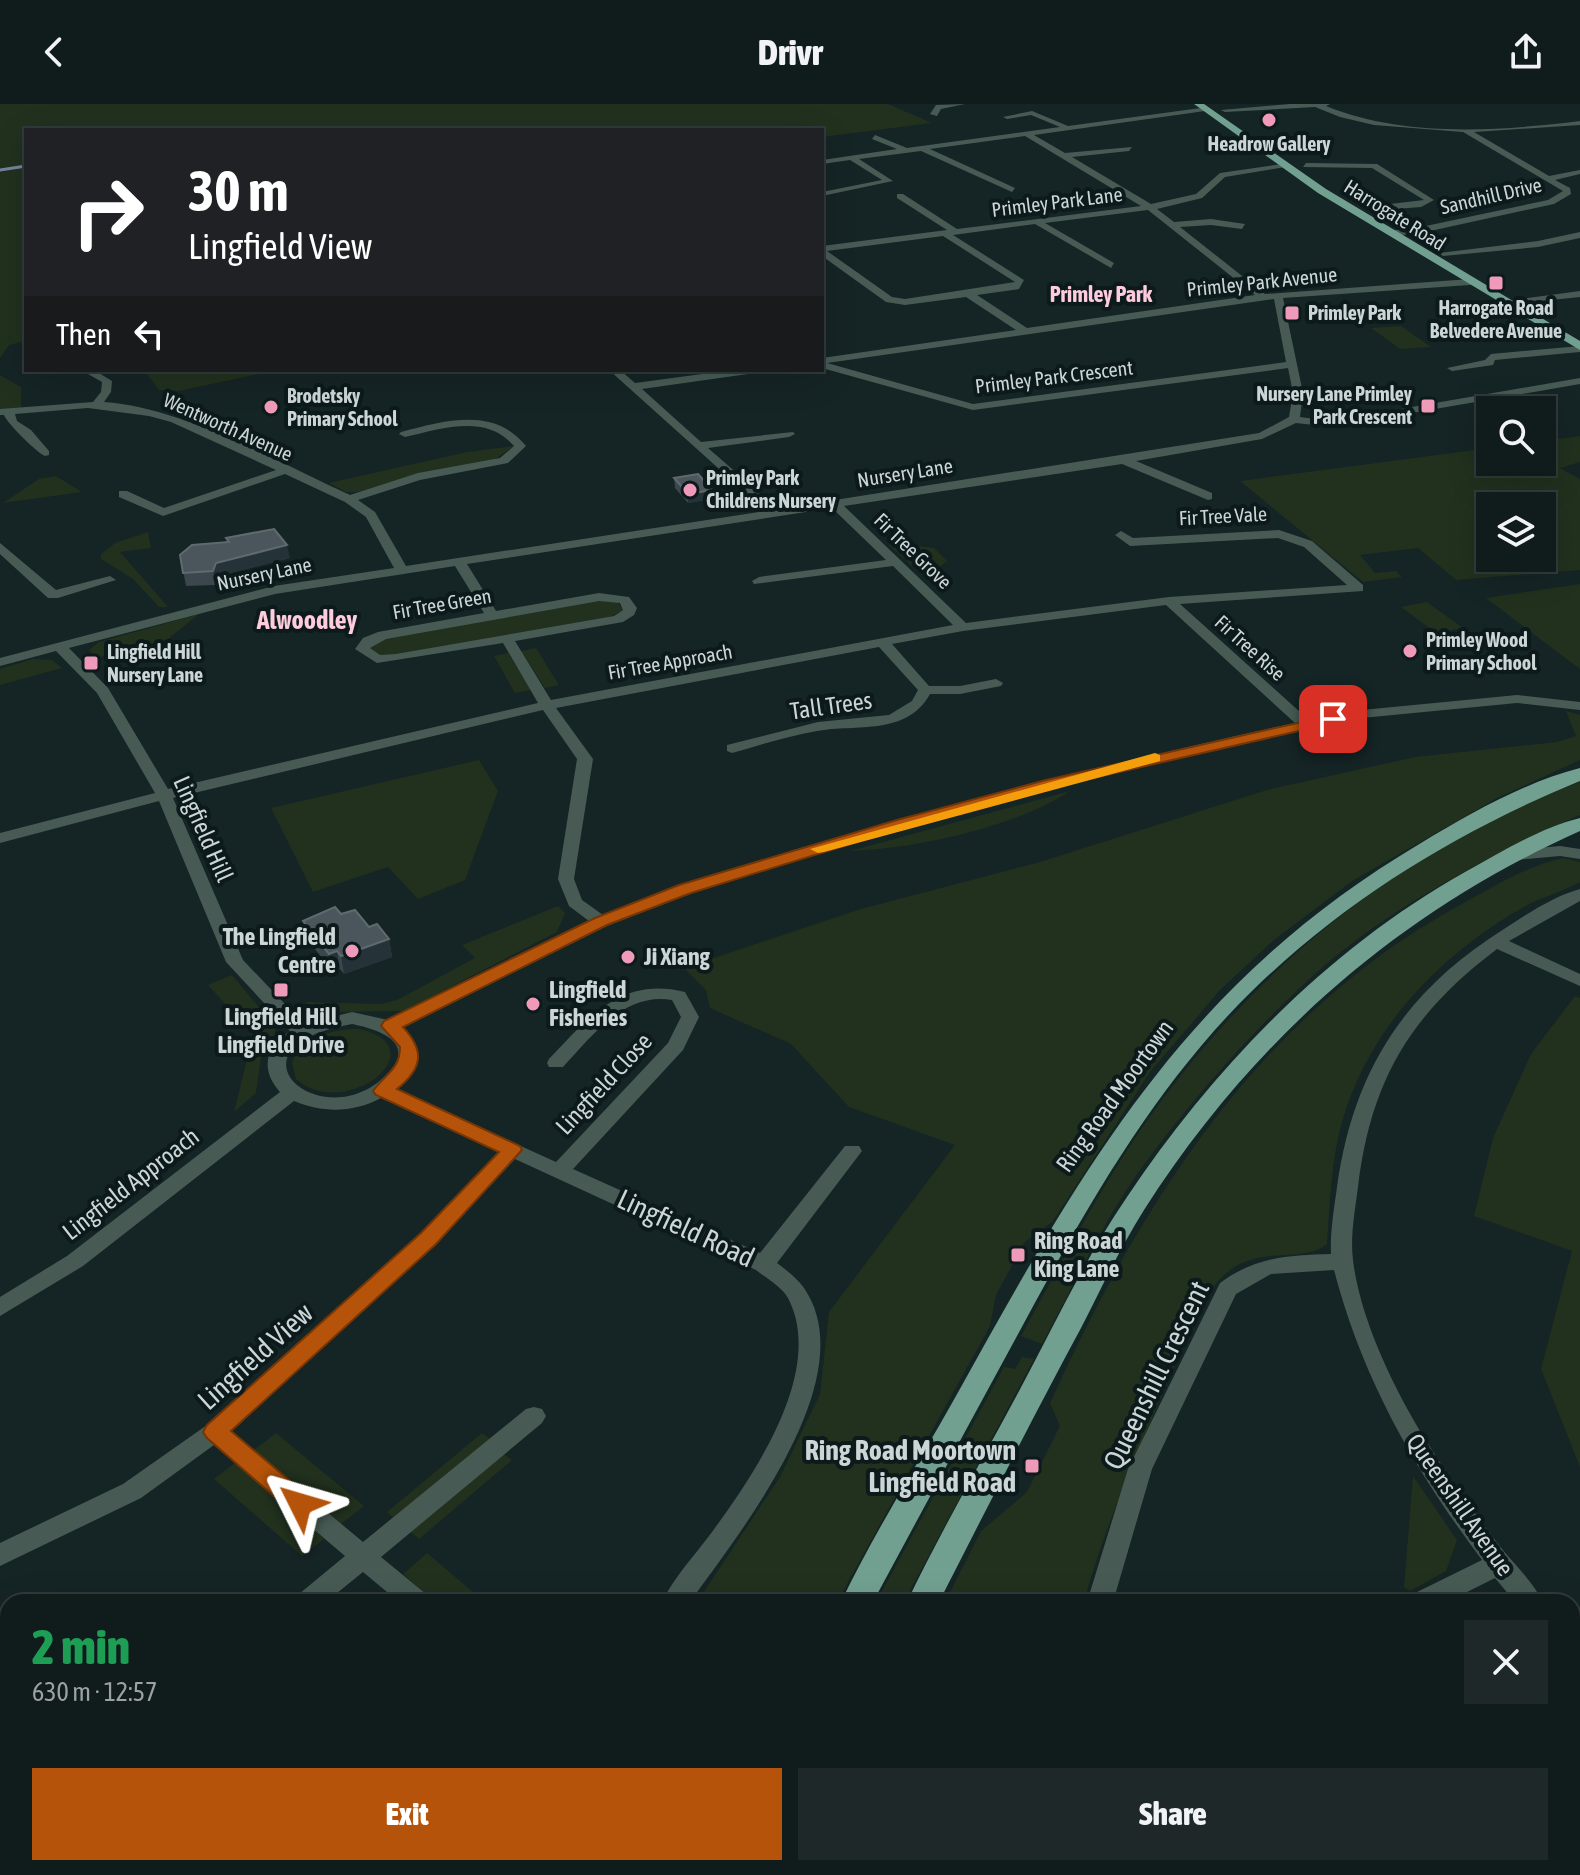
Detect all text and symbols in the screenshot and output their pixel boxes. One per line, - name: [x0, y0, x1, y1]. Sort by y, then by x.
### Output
- icon: back: [32, 30, 76, 74]
- icon: share: [1504, 30, 1548, 74]
- text: Drivr: [758, 31, 822, 73]
- marker: Headrow Gallery: [1260, 111, 1278, 129]
- place label: Headrow Gallery: [1208, 132, 1331, 155]
- text: 30 m: [188, 159, 289, 223]
- icon: right: [56, 160, 160, 264]
- street label: Sandhill Drive: [1438, 173, 1544, 218]
- street label: Harrogate Road: [1340, 174, 1450, 255]
- street label: Primley Park Lane: [990, 182, 1124, 221]
- text: Lingfield View: [188, 225, 372, 267]
- street label: Primley Park Avenue: [1186, 262, 1338, 301]
- marker: Harrogate Road Belvedere Avenue: [1487, 274, 1505, 292]
- district label: Primley Park: [1050, 281, 1152, 307]
- place label: Harrogate Road Belvedere Avenue: [1430, 296, 1562, 342]
- place label: Primley Park: [1308, 301, 1401, 324]
- marker: Primley Park: [1283, 304, 1301, 322]
- icon: left: [127, 312, 171, 356]
- text: Then: [56, 317, 111, 351]
- street label: Primley Park Crescent: [974, 355, 1134, 398]
- place label: Nursery Lane Primley Park Crescent: [1256, 382, 1413, 428]
- place label: Brodetsky Primary School: [287, 384, 398, 430]
- street label: Wentworth Avenue: [160, 388, 296, 465]
- map controls: [1476, 396, 1556, 572]
- button: search: [1476, 396, 1556, 476]
- marker: Nursery Lane Primley Park Crescent: [1419, 397, 1437, 415]
- marker: Brodetsky Primary School: [262, 398, 280, 416]
- street label: Nursery Lane: [856, 454, 954, 491]
- place label: Primley Park Childrens Nursery: [706, 466, 837, 512]
- marker: Primley Park Childrens Nursery: [681, 481, 699, 499]
- button: layers: [1476, 492, 1556, 572]
- street label: Fir Tree Vale: [1178, 502, 1268, 529]
- street label: Fir Tree Grove: [870, 508, 957, 593]
- street label: Nursery Lane: [214, 552, 313, 595]
- street label: Fir Tree Green: [391, 584, 493, 624]
- district label: Alwoodley: [256, 605, 357, 635]
- street label: Fir Tree Rise: [1211, 610, 1290, 685]
- place label: Primley Wood Primary School: [1426, 628, 1537, 674]
- street label: Fir Tree Approach: [606, 639, 734, 684]
- place label: Lingfield Hill Nursery Lane: [107, 640, 203, 686]
- marker: Primley Wood Primary School: [1401, 642, 1419, 660]
- marker: Lingfield Hill Nursery Lane: [82, 654, 100, 672]
- pin: [1299, 685, 1367, 753]
- street label: Tall Trees: [788, 686, 874, 725]
- icon: arrive: [1311, 697, 1355, 741]
- street label: Lingfield Hill: [168, 772, 239, 886]
- place label: The Lingfield Centre: [223, 923, 336, 978]
- marker: The Lingfield Centre: [343, 942, 361, 960]
- place label: Ji Xiang: [643, 943, 711, 970]
- marker: Ji Xiang: [619, 948, 637, 966]
- place label: Lingfield Fisheries: [549, 976, 628, 1031]
- marker: Lingfield Hill Lingfield Drive: [272, 981, 290, 999]
- marker: Lingfield Fisheries: [524, 995, 542, 1013]
- place label: Lingfield Hill Lingfield Drive: [217, 1003, 345, 1058]
- street label: Ring Road Moortown: [1050, 1015, 1179, 1177]
- street label: Lingfield Close: [550, 1028, 657, 1140]
- street label: Lingfield Approach: [57, 1122, 204, 1245]
- street label: Lingfield Road: [612, 1182, 760, 1274]
- place label: Ring Road King Lane: [1034, 1227, 1123, 1282]
- marker: Ring Road King Lane: [1009, 1246, 1027, 1264]
- street label: Queenshill Crescent: [1097, 1276, 1215, 1474]
- street label: Lingfield View: [191, 1296, 319, 1416]
- street label: Queenshill Avenue: [1401, 1429, 1519, 1581]
- place label: Ring Road Moortown Lingfield Road: [805, 1434, 1016, 1498]
- marker: Ring Road Moortown Lingfield Road: [1023, 1457, 1041, 1475]
- position arrow: [258, 1462, 342, 1546]
- text: 2 min: [32, 1619, 130, 1674]
- button: close: [1464, 1620, 1548, 1704]
- text: 630 m · 12:57: [32, 1677, 157, 1707]
- button: Exit: [32, 1768, 782, 1860]
- button: Share: [798, 1768, 1548, 1860]

